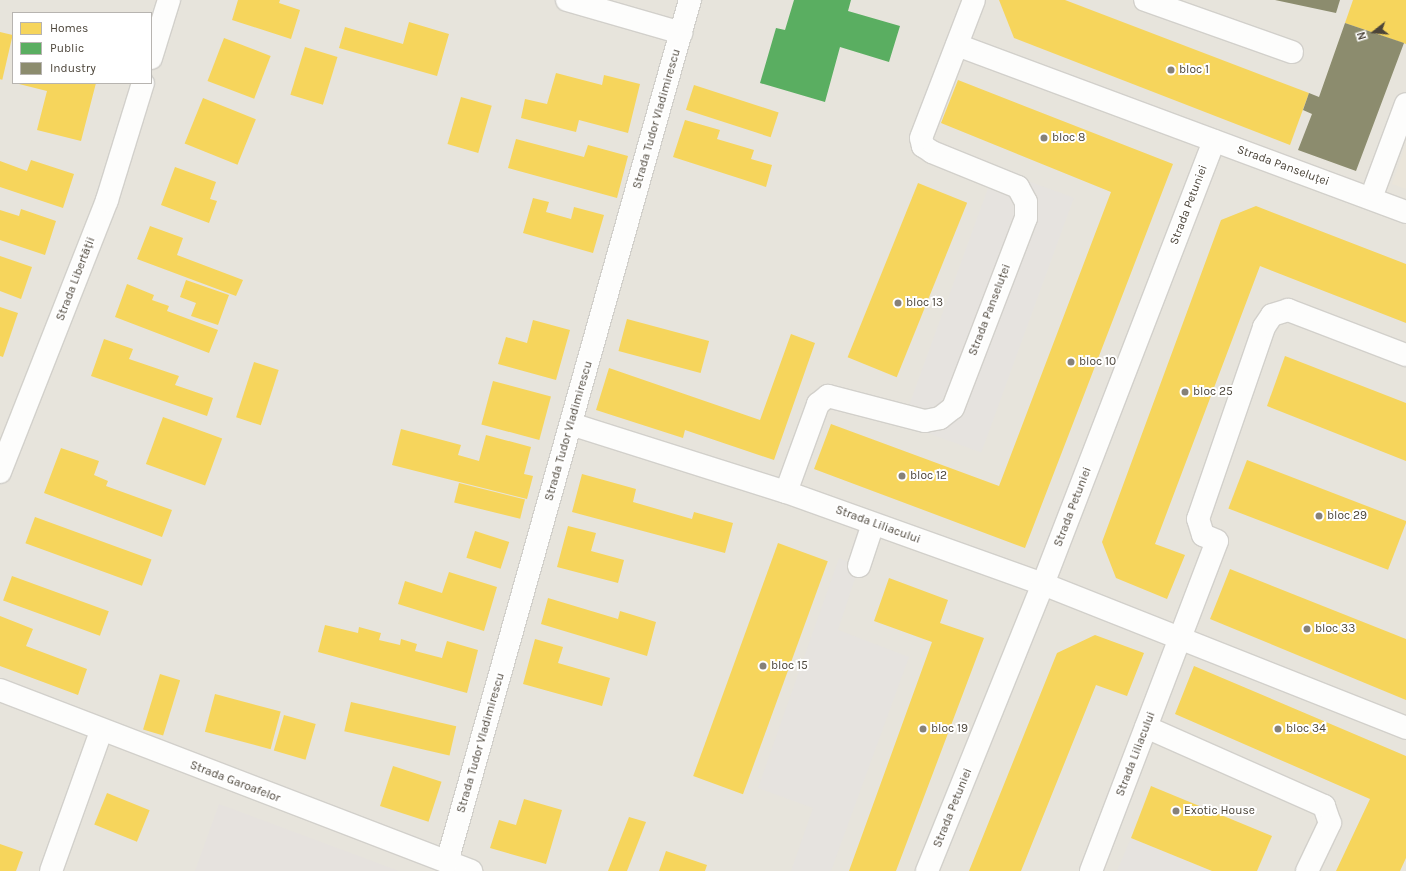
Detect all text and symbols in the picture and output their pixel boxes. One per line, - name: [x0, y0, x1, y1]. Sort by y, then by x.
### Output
- legend: [12, 12, 152, 84]
- north arrow: [1354, 12, 1394, 52]
- text: Homes: [50, 21, 88, 35]
- text: N: [1355, 30, 1369, 41]
- text: Public: [50, 41, 84, 55]
- street label: Strada Tudor Vladimirescu: [630, 47, 684, 191]
- text: Industry: [50, 61, 96, 75]
- place label: bloc 1: [1179, 63, 1209, 77]
- marker: bloc 1: [1166, 65, 1176, 75]
- place label: bloc 8: [1052, 131, 1085, 145]
- marker: bloc 8: [1039, 133, 1049, 143]
- street label: Strada Panseluței: [1235, 143, 1331, 189]
- street label: Strada Petuniei: [1167, 163, 1211, 247]
- street label: Strada Libertății: [53, 235, 99, 323]
- street label: Strada Panseluței: [966, 262, 1014, 358]
- place label: bloc 13: [906, 296, 943, 310]
- marker: bloc 13: [893, 298, 903, 308]
- place label: bloc 10: [1079, 355, 1116, 369]
- marker: bloc 10: [1066, 357, 1076, 367]
- street label: Strada Tudor Vladimirescu: [542, 359, 596, 503]
- place label: bloc 25: [1193, 385, 1233, 399]
- marker: bloc 25: [1180, 387, 1190, 397]
- street label: Strada Petuniei: [1051, 465, 1095, 549]
- place label: bloc 12: [910, 469, 947, 483]
- marker: bloc 12: [897, 471, 907, 481]
- street label: Strada Liliacului: [833, 503, 923, 547]
- place label: bloc 29: [1327, 509, 1367, 523]
- marker: bloc 29: [1314, 511, 1324, 521]
- place label: bloc 33: [1315, 622, 1355, 636]
- marker: bloc 33: [1302, 624, 1312, 634]
- place label: bloc 15: [771, 659, 808, 673]
- marker: bloc 15: [758, 661, 768, 671]
- street label: Strada Tudor Vladimirescu: [454, 671, 508, 815]
- street label: Strada Liliacului: [1113, 710, 1159, 798]
- place label: bloc 19: [931, 722, 968, 736]
- place label: bloc 34: [1286, 722, 1326, 736]
- marker: bloc 19: [918, 724, 928, 734]
- marker: bloc 34: [1273, 724, 1283, 734]
- street label: Strada Garoafelor: [188, 758, 282, 806]
- street label: Strada Petuniei: [931, 766, 975, 850]
- place label: Exotic House: [1184, 804, 1255, 818]
- marker: Exotic House: [1171, 806, 1181, 816]

